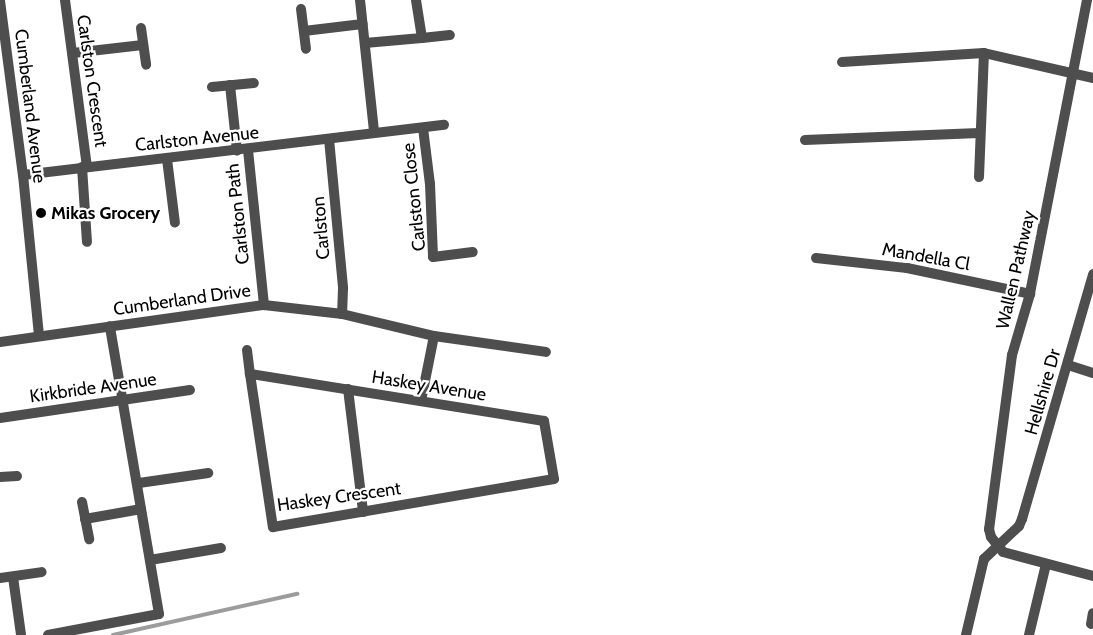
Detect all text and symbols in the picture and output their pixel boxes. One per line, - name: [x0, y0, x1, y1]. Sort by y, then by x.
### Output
- street label: Carlston Crescent: [72, 13, 112, 149]
- street label: Cumberland Avenue: [10, 28, 50, 184]
- street label: Carlston Avenue: [134, 122, 260, 156]
- street label: Carlston Close: [398, 142, 430, 252]
- street label: Carlston Path: [222, 162, 254, 266]
- street label: Carlston: [307, 196, 335, 260]
- place label: Mikas Grocery: [51, 202, 160, 224]
- marker: Mikas Grocery: [35, 207, 47, 219]
- street label: Wallen Pathway: [992, 209, 1040, 331]
- street label: Mandella Cl: [880, 239, 972, 275]
- street label: Cumberland Drive: [112, 280, 252, 320]
- street label: Hellshire Dr: [1020, 346, 1066, 438]
- street label: Haskey Avenue: [370, 366, 488, 406]
- street label: Kirkbride Avenue: [28, 368, 158, 408]
- street label: Haskey Crescent: [276, 478, 402, 516]

